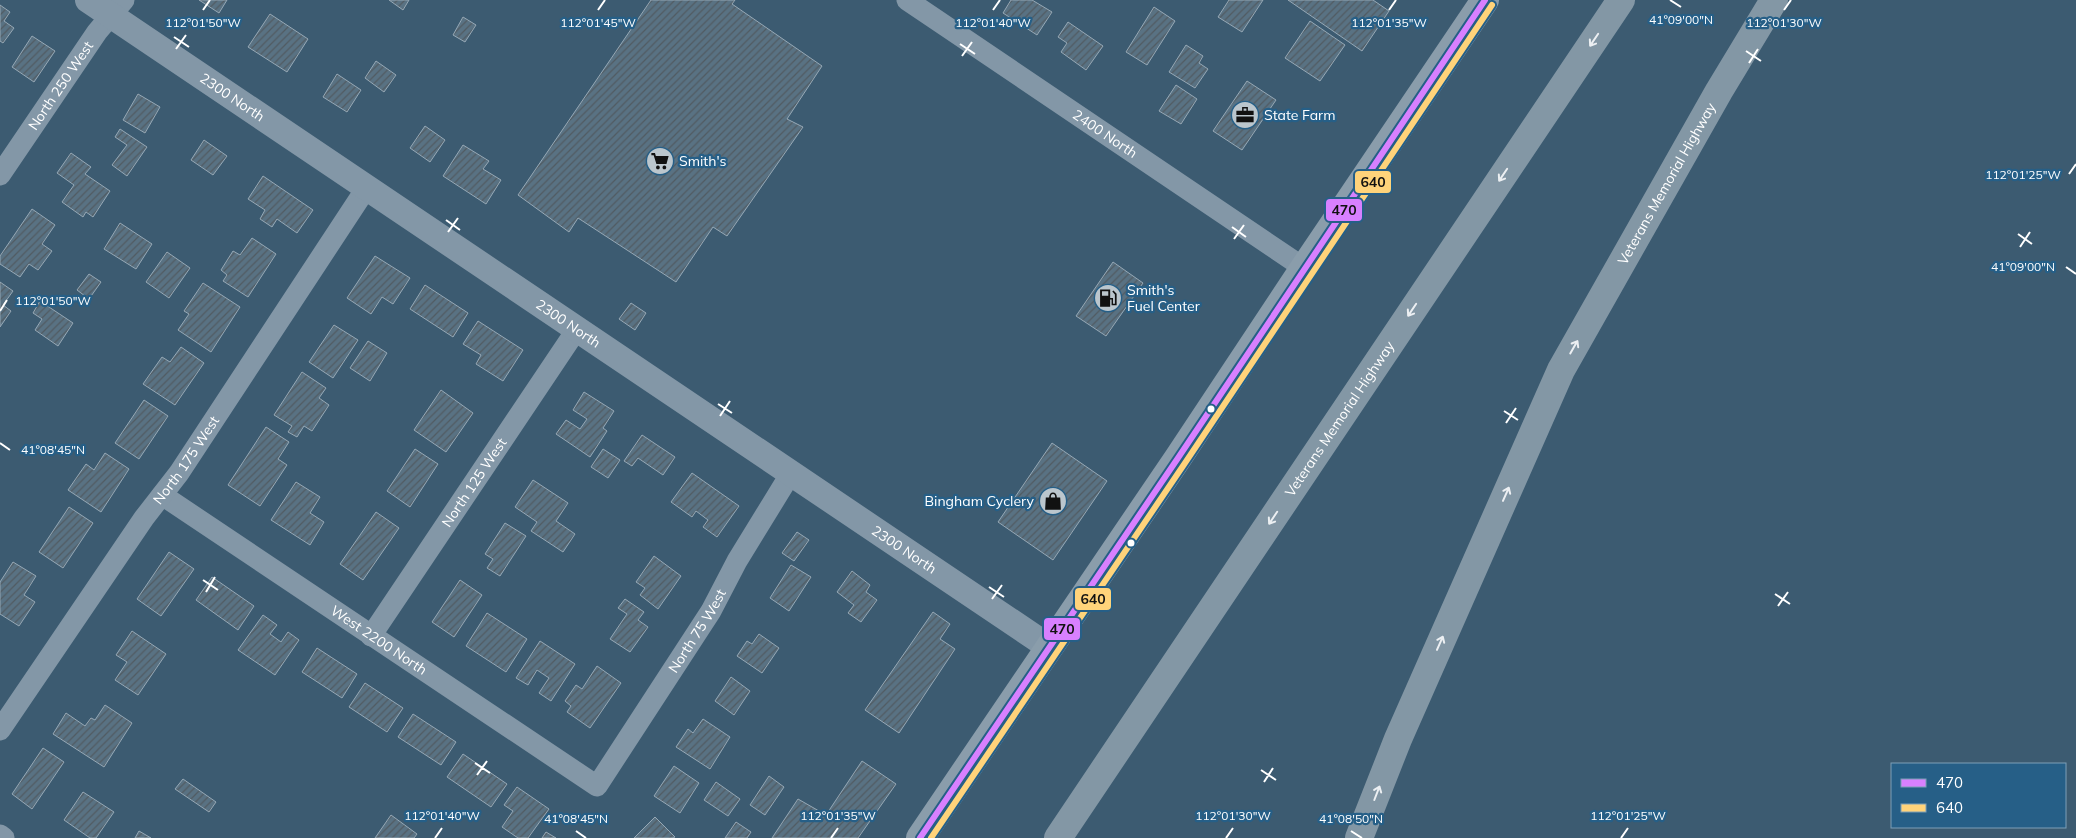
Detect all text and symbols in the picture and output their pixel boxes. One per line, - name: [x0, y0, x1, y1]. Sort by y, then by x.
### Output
- text: 41°09'00"N: [1649, 12, 1713, 27]
- text: 112°01'50"W: [165, 15, 241, 30]
- text: 112°01'45"W: [560, 15, 636, 30]
- text: 112°01'40"W: [955, 15, 1031, 30]
- text: 112°01'35"W: [1351, 15, 1427, 30]
- text: 112°01'30"W: [1746, 15, 1822, 30]
- one-way arrow: [1589, 33, 1599, 47]
- street label: North 250 West: [24, 38, 97, 134]
- street label: 2300 North: [196, 69, 268, 125]
- street label: Veterans Memorial Highway: [1613, 99, 1720, 268]
- office icon: State Farm: [1230, 100, 1260, 130]
- street label: 2400 North: [1069, 105, 1141, 162]
- place label: State Farm: [1264, 106, 1335, 124]
- supermarket icon: Smith's: [645, 146, 675, 176]
- place label: Smith's: [679, 152, 727, 170]
- text: 112°01'25"W: [1985, 167, 2061, 182]
- one-way arrow: [1498, 168, 1508, 182]
- line badge: 640: [1354, 170, 1392, 194]
- text: 640: [1360, 173, 1386, 191]
- line badge: 470: [1325, 198, 1363, 222]
- text: 470: [1331, 201, 1357, 219]
- text: 41°09'00"N: [1991, 259, 2055, 274]
- place label: Smith's Fuel Center: [1127, 281, 1201, 315]
- fuel station icon: Smith's Fuel Center: [1093, 283, 1123, 313]
- text: 112°01'50"W: [15, 293, 91, 308]
- street label: 2300 North: [532, 295, 604, 352]
- one-way arrow: [1407, 303, 1418, 317]
- street label: Veterans Memorial Highway: [1281, 337, 1399, 500]
- one-way arrow: [1569, 339, 1579, 354]
- unlabelled marker: [1206, 404, 1216, 414]
- street label: North 175 West: [149, 412, 223, 508]
- street label: North 125 West: [438, 434, 511, 530]
- text: 41°08'45"N: [21, 442, 85, 457]
- shop icon: Bingham Cyclery: [1038, 486, 1068, 516]
- one-way arrow: [1502, 487, 1512, 502]
- place label: Bingham Cyclery: [925, 492, 1035, 510]
- one-way arrow: [1268, 510, 1278, 524]
- street label: 2300 North: [868, 521, 940, 578]
- unlabelled marker: [1126, 538, 1136, 548]
- street label: North 75 West: [664, 586, 730, 676]
- line badge: 640: [1074, 587, 1112, 611]
- text: 640: [1080, 590, 1106, 608]
- street label: West 2200 North: [327, 601, 431, 679]
- line badge: 470: [1043, 617, 1081, 641]
- text: 470: [1049, 620, 1075, 638]
- one-way arrow: [1436, 636, 1446, 651]
- legend: [1891, 763, 2066, 828]
- text: 470: [1936, 773, 1963, 792]
- one-way arrow: [1373, 785, 1382, 801]
- text: 640: [1936, 798, 1963, 817]
- text: 112°01'40"W: [404, 808, 480, 823]
- text: 112°01'35"W: [800, 808, 876, 823]
- text: 112°01'30"W: [1195, 808, 1271, 823]
- text: 112°01'25"W: [1590, 808, 1666, 823]
- text: 41°08'45"N: [544, 811, 608, 826]
- text: 41°08'50"N: [1319, 811, 1383, 826]

